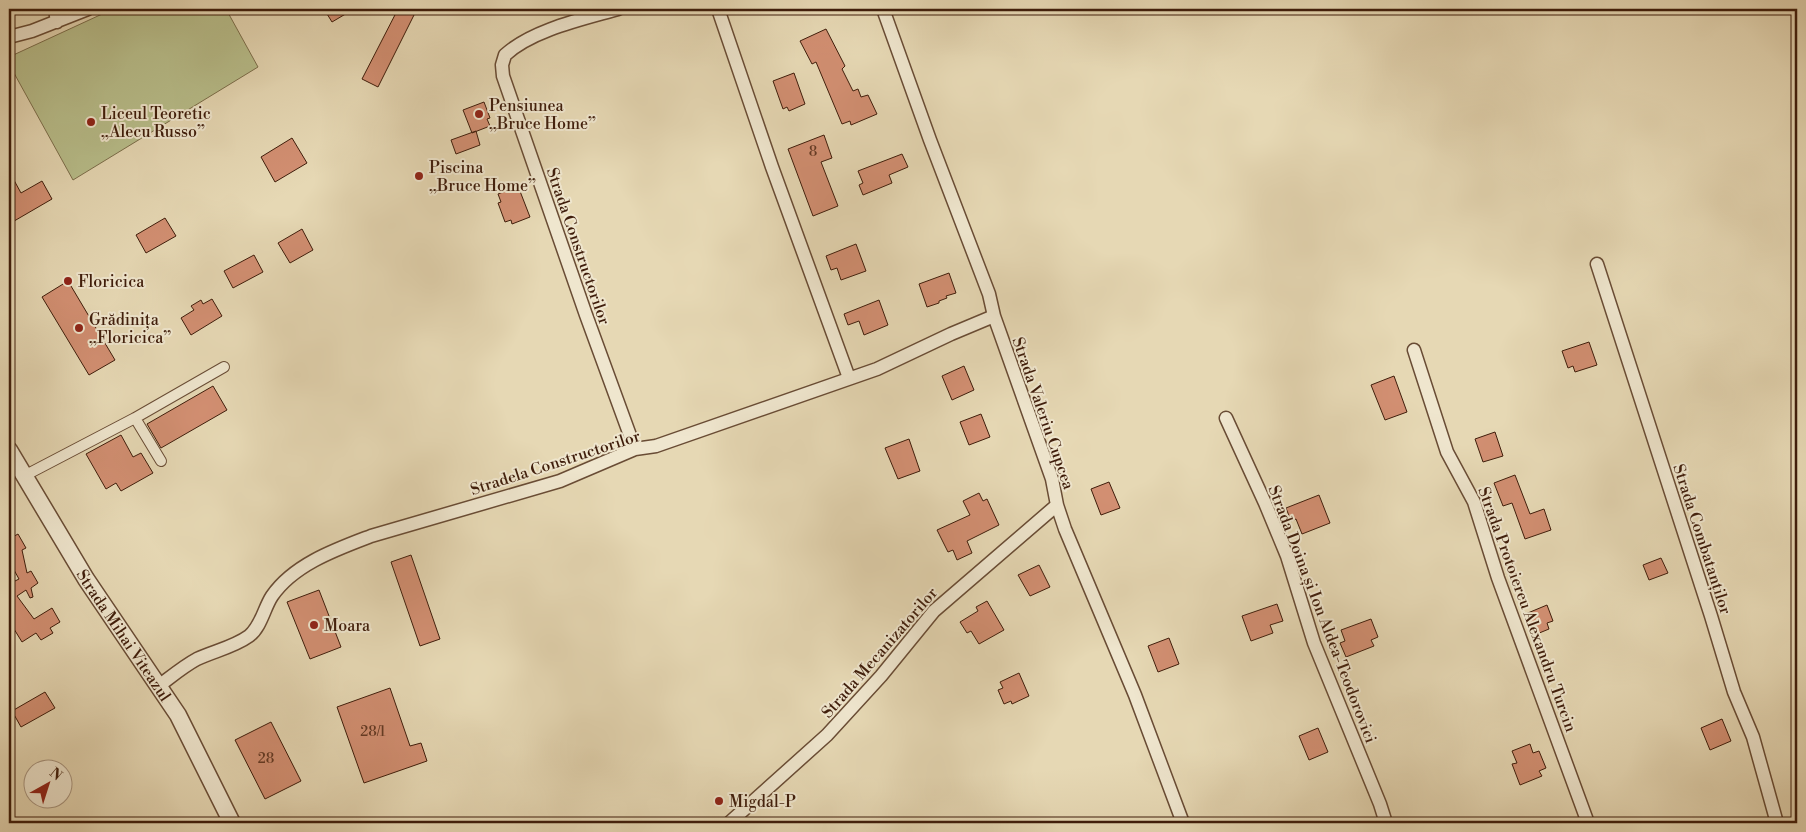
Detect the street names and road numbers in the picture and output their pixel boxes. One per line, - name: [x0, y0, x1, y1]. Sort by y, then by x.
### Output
- street label: Strada Constructorilor: [542, 165, 614, 328]
- street label: Strada Valeriu Cupcea: [1008, 335, 1079, 493]
- street label: Stradela Constructorilor: [468, 426, 643, 500]
- street label: Strada Combatanților: [1668, 462, 1736, 617]
- street label: Strada Doina și Ion Aldea-Teodorovici: [1264, 483, 1381, 746]
- street label: Strada Protoiereu Alexandru Turcin: [1473, 484, 1581, 735]
- street label: Strada Mihai Viteazul: [72, 566, 175, 706]
- street label: Strada Mecanizatorilor: [817, 583, 942, 722]

